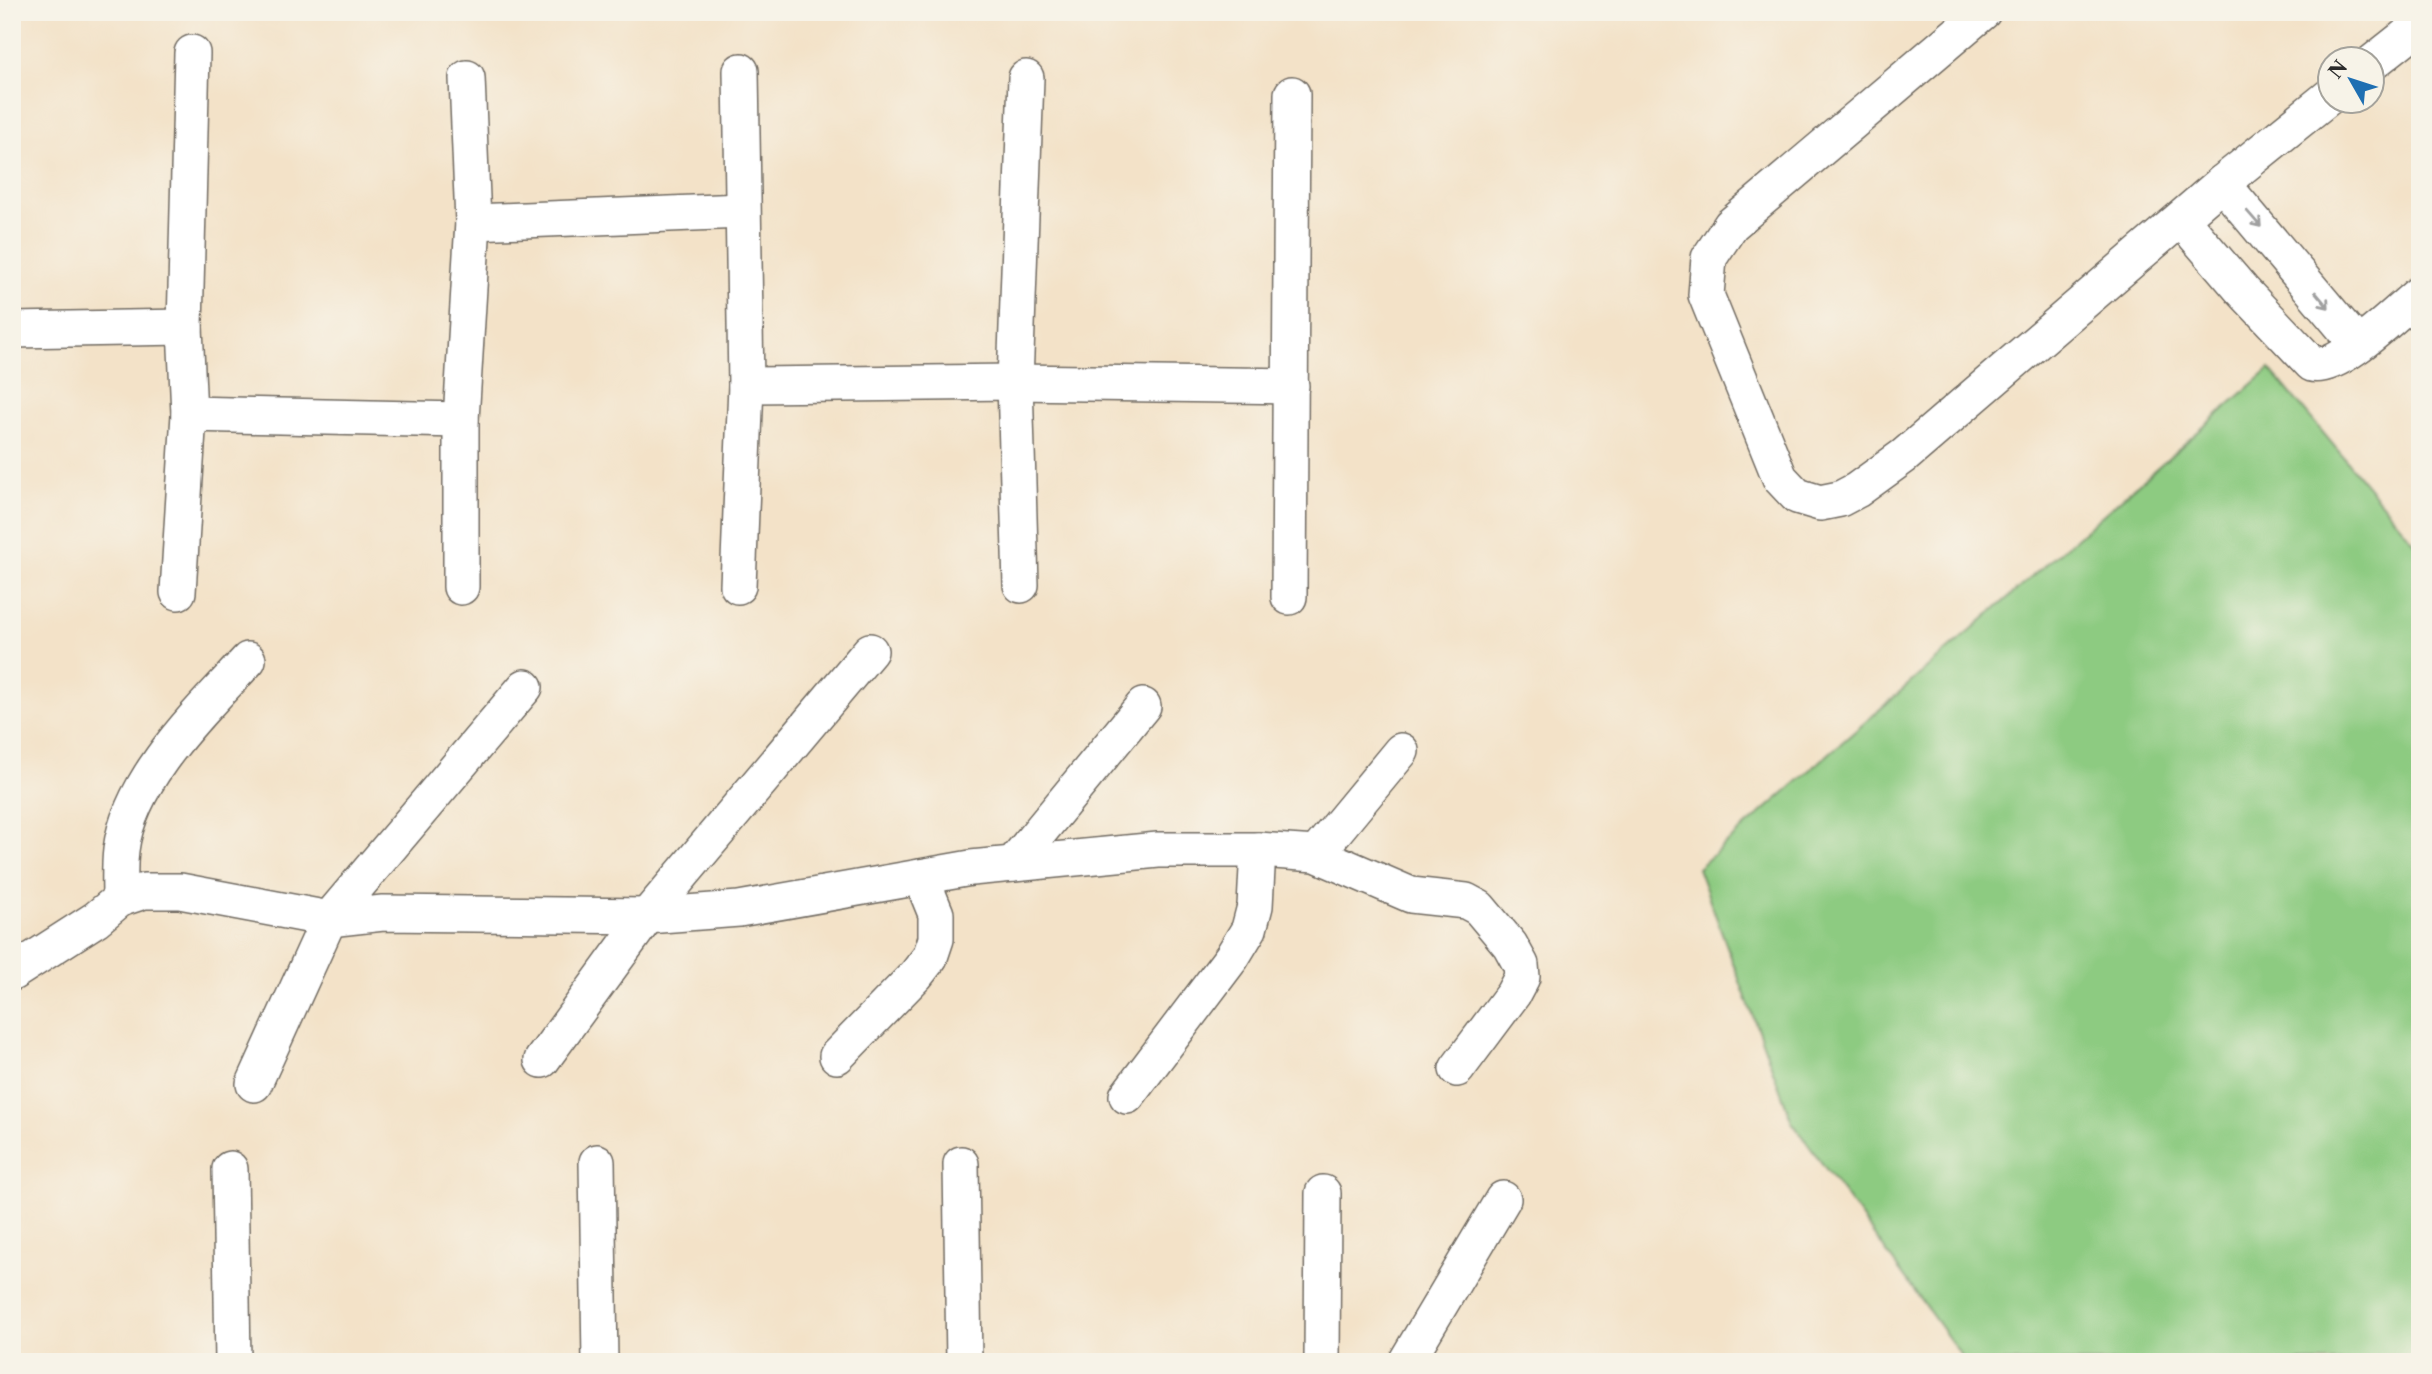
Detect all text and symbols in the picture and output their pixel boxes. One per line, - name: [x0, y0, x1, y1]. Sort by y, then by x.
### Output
- north arrow: [2316, 46, 2386, 116]
- text: N: [2324, 56, 2352, 83]
- one-way arrow: [2245, 210, 2261, 228]
- one-way arrow: [2313, 291, 2329, 309]

